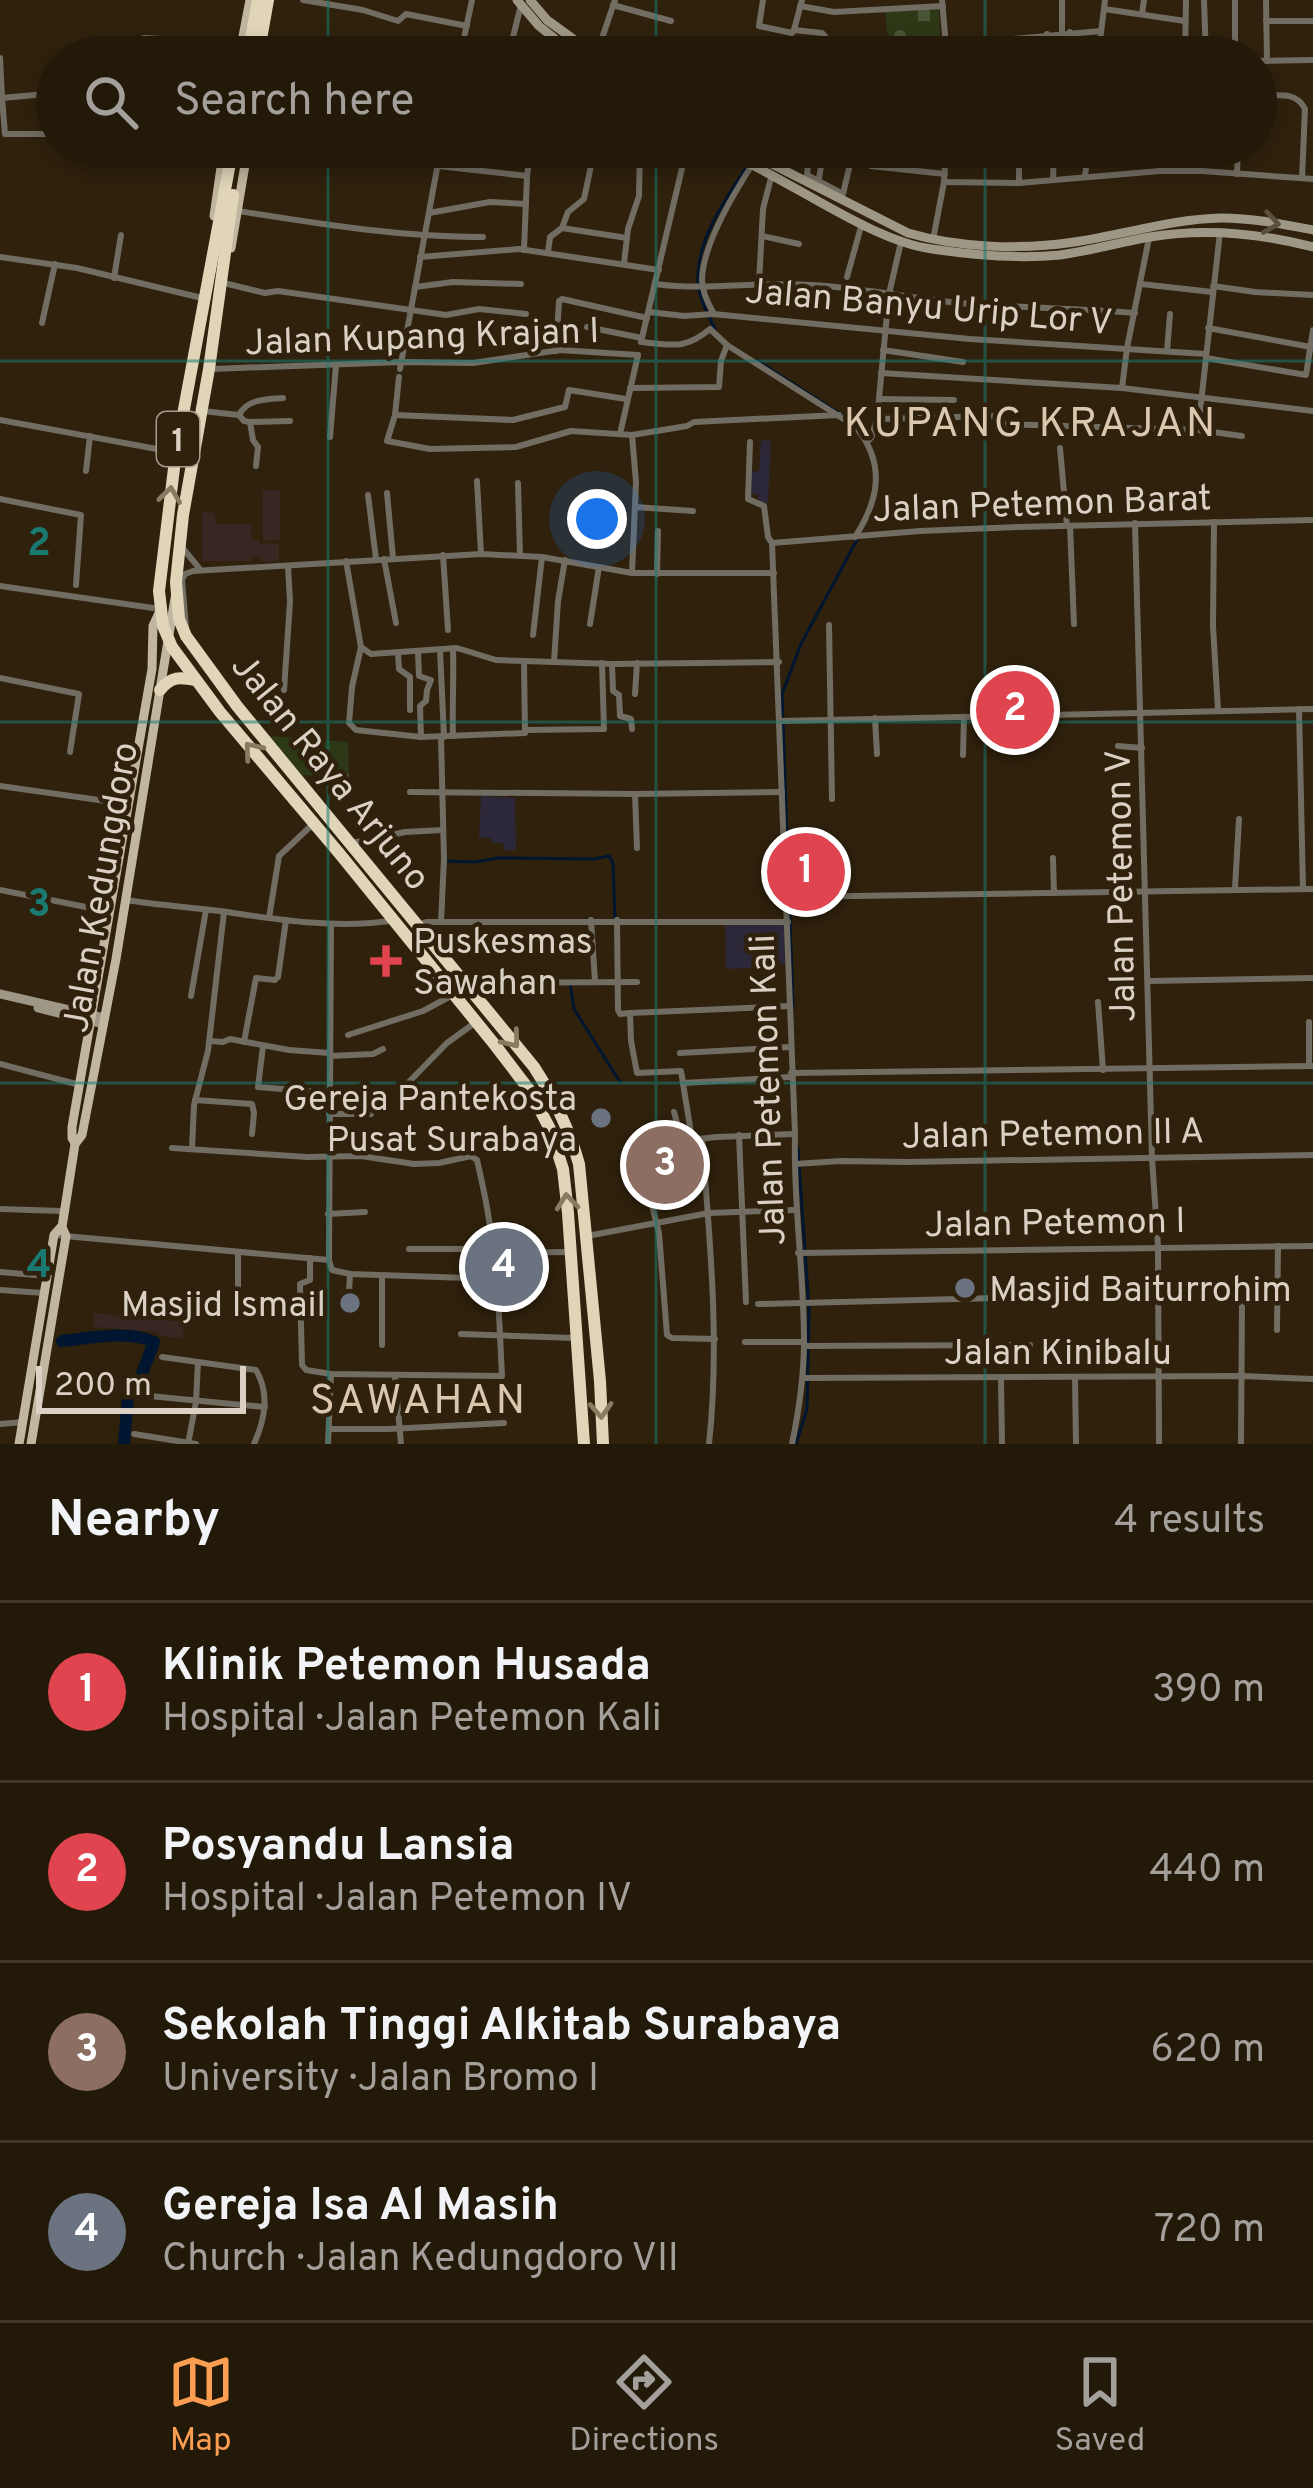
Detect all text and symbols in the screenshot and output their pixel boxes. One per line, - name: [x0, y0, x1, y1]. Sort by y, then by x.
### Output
- search box: [36, 36, 1277, 168]
- icon: search: [78, 69, 144, 135]
- text: Search here: [174, 74, 414, 131]
- one-way arrow: [1261, 209, 1281, 235]
- street label: Jalan Banyu Urip Lor V: [743, 270, 1114, 348]
- street label: Jalan Kupang Krajan I: [244, 310, 600, 368]
- district label: KUPANG KRAJAN: [844, 399, 1218, 452]
- road number: 1: [157, 412, 199, 466]
- street label: Jalan Petemon Barat: [872, 477, 1212, 535]
- one-way arrow: [156, 485, 182, 505]
- your location: [567, 489, 627, 549]
- text: 2: [27, 521, 51, 570]
- street label: Jalan Raya Arjuno: [219, 646, 439, 901]
- pin: 2: [976, 665, 1054, 755]
- street label: Jalan Kedungdoro: [55, 739, 151, 1036]
- one-way arrow: [244, 742, 266, 764]
- street label: Jalan Petemon V: [1098, 749, 1148, 1023]
- pin: 1: [767, 827, 845, 917]
- text: 3: [27, 882, 51, 931]
- place label: Puskesmas Sawahan: [413, 921, 593, 1008]
- street label: Jalan Petemon Kali: [742, 933, 798, 1246]
- marker: Puskesmas Sawahan: [370, 945, 402, 977]
- one-way arrow: [497, 1026, 519, 1048]
- place label: Gereja Pantekosta Pusat Surabaya: [283, 1078, 577, 1165]
- marker: Gereja Pantekosta Pusat Surabaya: [588, 1105, 614, 1131]
- street label: Jalan Petemon II A: [902, 1110, 1205, 1162]
- pin: 3: [626, 1120, 704, 1210]
- one-way arrow: [554, 1192, 580, 1211]
- street label: Jalan Petemon I: [924, 1200, 1186, 1250]
- pin: 4: [465, 1222, 543, 1312]
- text: 4: [26, 1243, 52, 1292]
- place label: Masjid Baiturrohim: [989, 1269, 1292, 1315]
- marker: Masjid Baiturrohim: [952, 1275, 978, 1301]
- place label: Masjid Ismail: [121, 1284, 326, 1330]
- marker: Masjid Ismail: [337, 1290, 363, 1316]
- street label: Jalan Kinibalu: [944, 1332, 1172, 1378]
- scale bar: [36, 1360, 246, 1413]
- text: 200 m: [54, 1366, 152, 1408]
- district label: SAWAHAN: [310, 1376, 528, 1429]
- one-way arrow: [588, 1401, 614, 1420]
- text: Nearby: [48, 1490, 220, 1555]
- text: 4 results: [1114, 1498, 1265, 1547]
- text: Klinik Petemon Husada: [162, 1639, 651, 1696]
- text: 1: [79, 1667, 95, 1716]
- text: 390 m: [1152, 1667, 1265, 1716]
- text: Hospital · Jalan Petemon Kali: [162, 1696, 662, 1745]
- text: Posyandu Lansia: [162, 1819, 514, 1876]
- text: 2: [75, 1847, 99, 1896]
- text: 440 m: [1149, 1847, 1265, 1896]
- text: Hospital · Jalan Petemon IV: [162, 1876, 632, 1925]
- text: Sekolah Tinggi Alkitab Surabaya: [162, 1999, 841, 2056]
- text: 3: [75, 2027, 99, 2076]
- text: 620 m: [1151, 2027, 1265, 2076]
- text: University · Jalan Bromo I: [162, 2056, 599, 2105]
- text: Gereja Isa Al Masih: [162, 2179, 559, 2236]
- text: 4: [74, 2207, 100, 2256]
- text: 720 m: [1154, 2207, 1265, 2256]
- text: Church · Jalan Kedungdoro VII: [162, 2236, 679, 2285]
- tab: Map: [168, 2349, 234, 2463]
- tab: Directions: [569, 2349, 719, 2463]
- tab: Saved: [1055, 2349, 1145, 2463]

